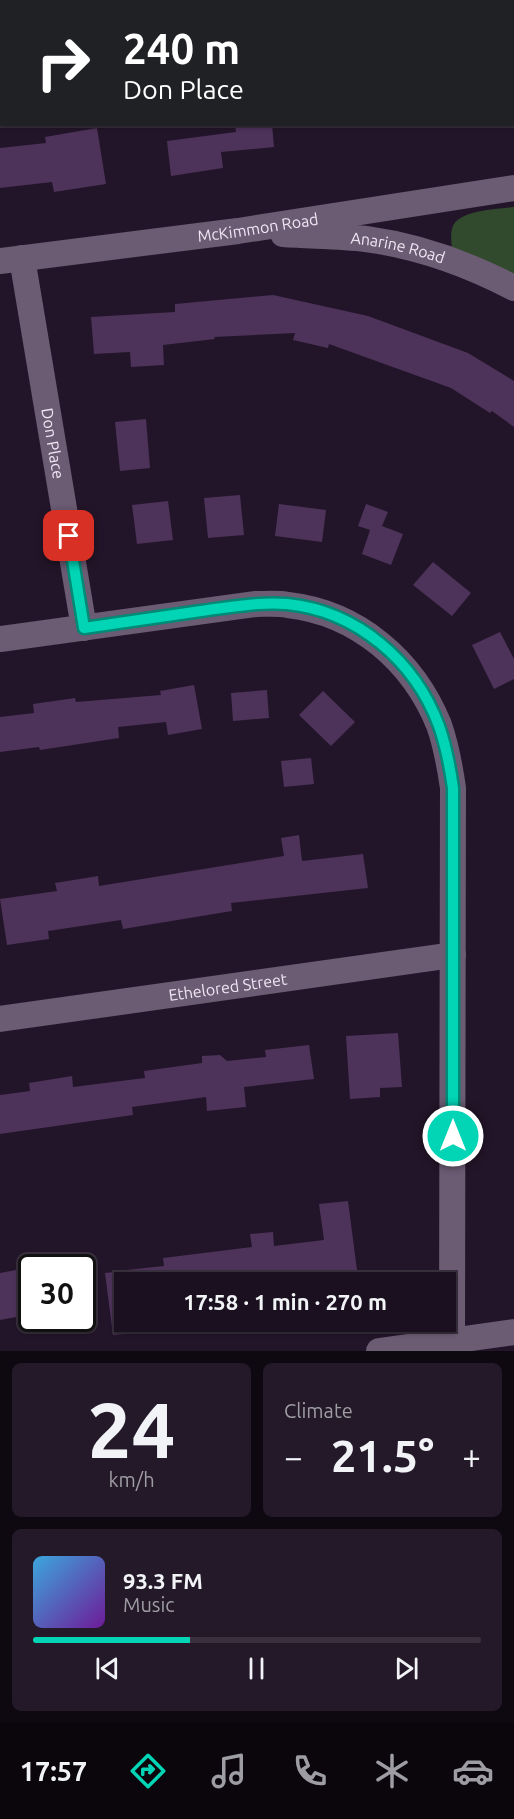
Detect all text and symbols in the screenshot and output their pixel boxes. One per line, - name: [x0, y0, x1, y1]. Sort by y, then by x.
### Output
- icon: right: [24, 24, 102, 102]
- text: 240 m: [123, 25, 240, 72]
- text: Don Place: [123, 74, 244, 104]
- street label: McKimmon Road: [196, 210, 320, 245]
- street label: Anarine Road: [350, 229, 447, 267]
- street label: Don Place: [38, 407, 68, 480]
- pin: [43, 510, 94, 561]
- icon: arrive: [52, 519, 85, 552]
- street label: Ethelored Street: [167, 969, 289, 1004]
- position arrow: [421, 1104, 485, 1168]
- speed limit sign: 30: [18, 1254, 96, 1332]
- text: 17:58 · 1 min · 270 m: [183, 1289, 387, 1314]
- text: 24: [88, 1385, 175, 1473]
- text: Climate: [284, 1399, 353, 1422]
- text: 21.5°: [331, 1430, 434, 1481]
- text: −: [284, 1438, 303, 1475]
- text: +: [462, 1438, 481, 1475]
- text: km/h: [108, 1468, 155, 1491]
- text: 93.3 FM: [123, 1568, 203, 1593]
- text: Music: [123, 1593, 175, 1616]
- icon: previous: [91, 1652, 124, 1685]
- icon: pause: [240, 1652, 273, 1685]
- icon: next: [390, 1652, 423, 1685]
- icon: directions: [127, 1750, 169, 1792]
- icon: music: [208, 1750, 250, 1792]
- icon: phone: [289, 1750, 331, 1792]
- icon: climate: [371, 1750, 413, 1792]
- icon: car: [452, 1750, 494, 1792]
- text: 17:57: [20, 1756, 87, 1786]

